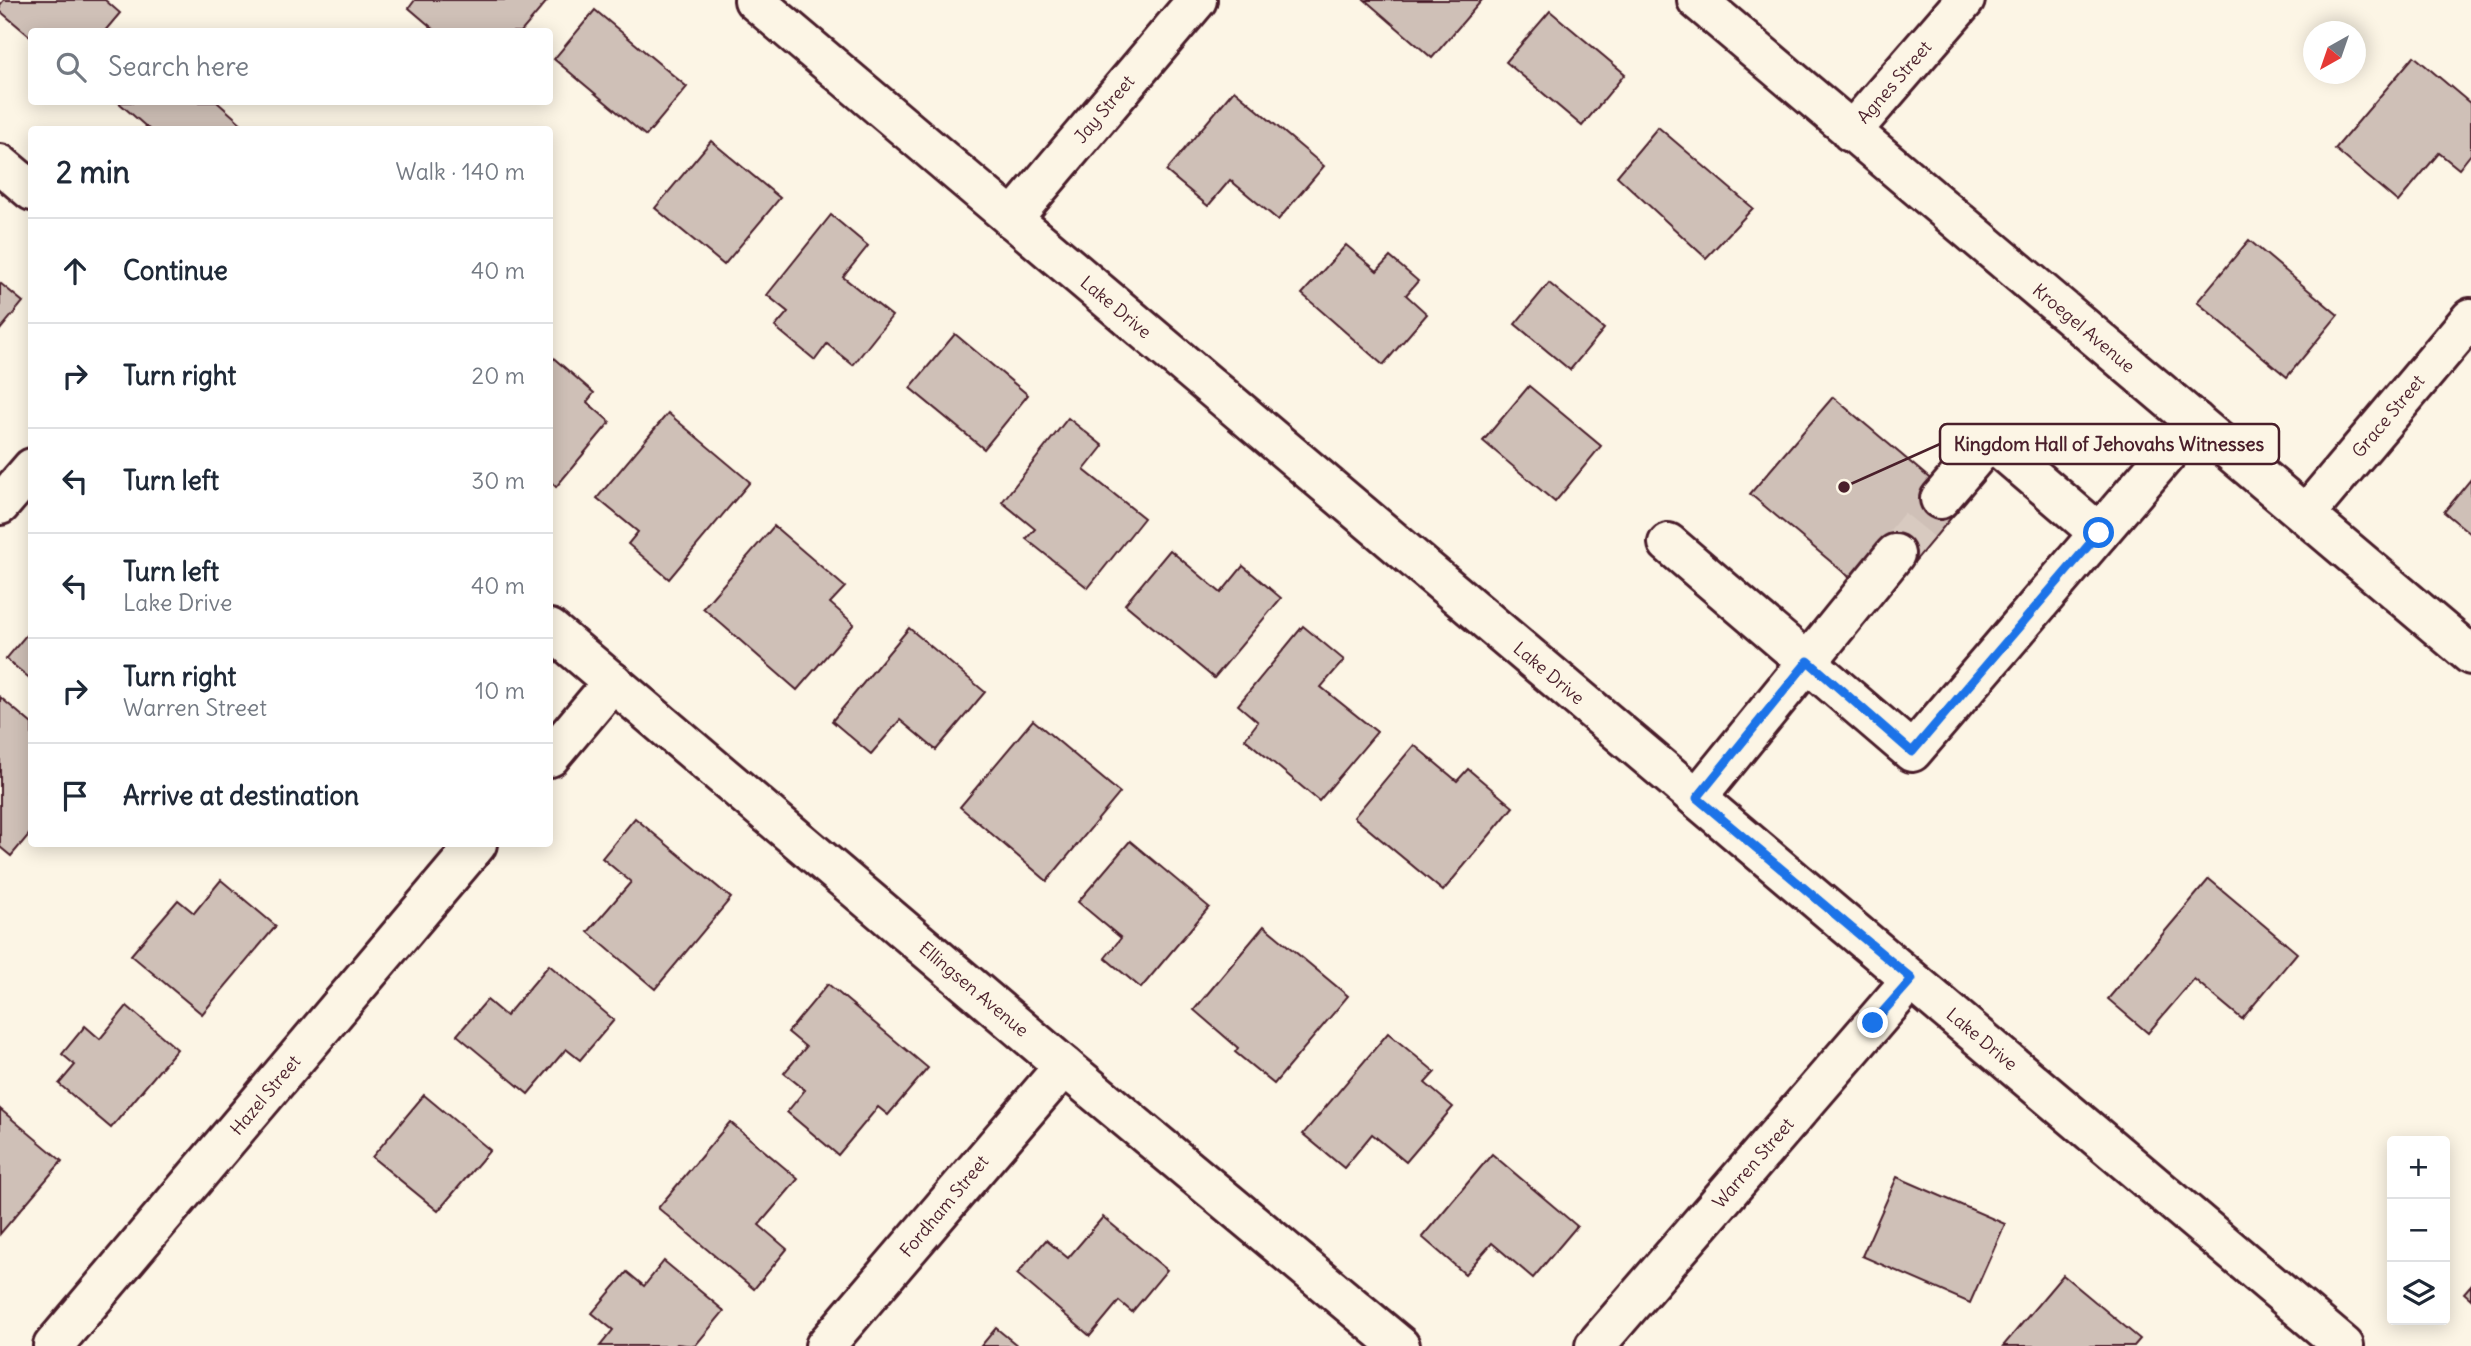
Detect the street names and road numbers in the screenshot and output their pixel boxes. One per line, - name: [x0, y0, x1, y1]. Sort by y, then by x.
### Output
- street label: Agnes Street: [1852, 36, 1936, 128]
- street label: Jay Street: [1069, 70, 1139, 148]
- street label: Lake Drive: [1076, 271, 1156, 343]
- street label: Kroegel Avenue: [2028, 279, 2140, 377]
- street label: Grace Street: [2347, 370, 2429, 462]
- street label: Lake Drive: [1509, 637, 1589, 709]
- street label: Ellingsen Avenue: [914, 936, 1034, 1042]
- street label: Lake Drive: [1942, 1003, 2022, 1075]
- street label: Hazel Street: [225, 1050, 305, 1140]
- street label: Warren Street: [1707, 1113, 1799, 1213]
- street label: Fordham Street: [895, 1150, 993, 1262]

